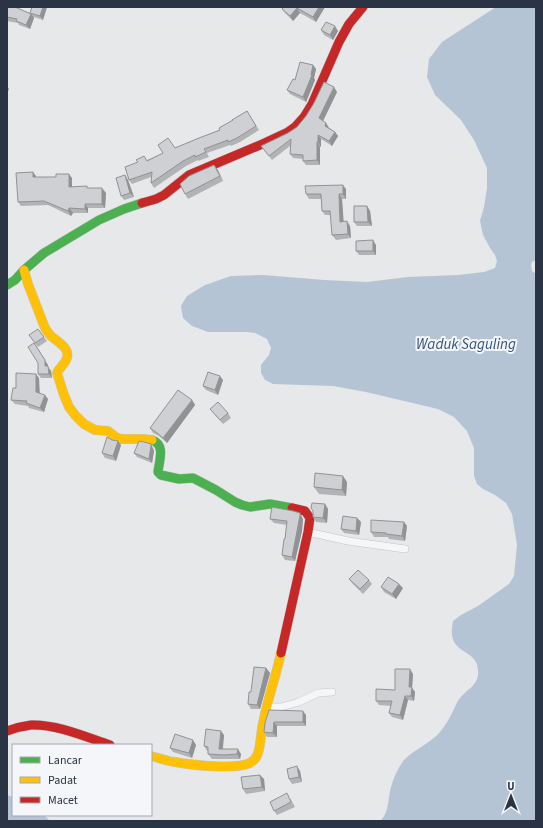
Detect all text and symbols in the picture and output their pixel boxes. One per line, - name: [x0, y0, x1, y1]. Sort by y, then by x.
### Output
- water label: Waduk Saguling: [416, 334, 516, 355]
- legend: [12, 744, 152, 816]
- text: Lancar: [48, 752, 83, 769]
- text: Padat: [48, 772, 77, 789]
- north arrow: [491, 776, 531, 816]
- text: U: [507, 779, 515, 794]
- text: Macet: [48, 792, 78, 809]

